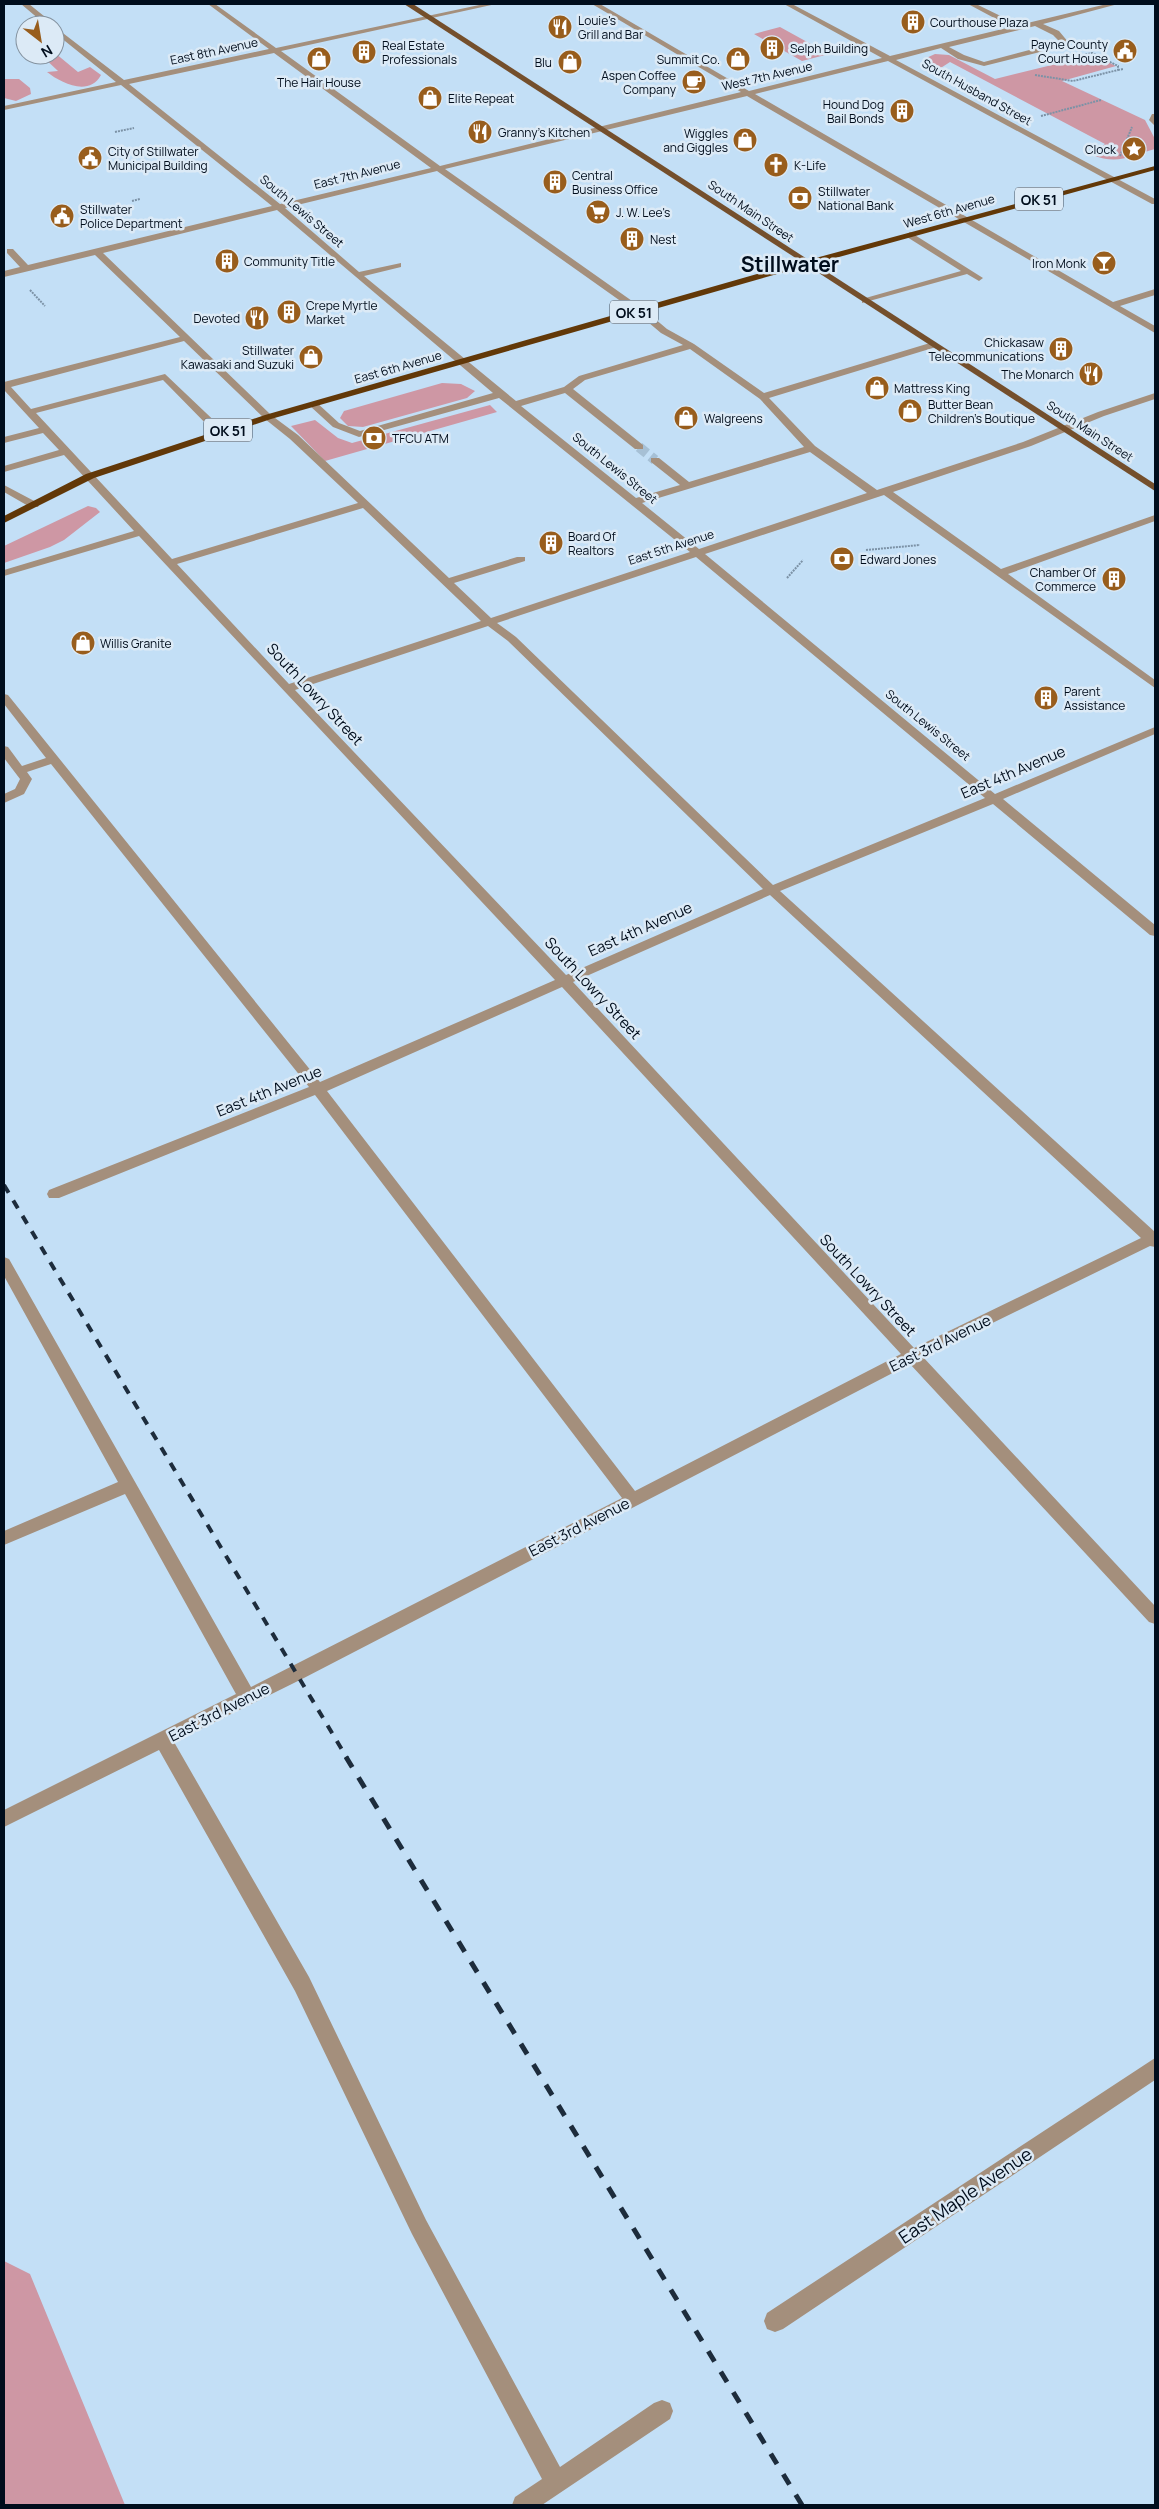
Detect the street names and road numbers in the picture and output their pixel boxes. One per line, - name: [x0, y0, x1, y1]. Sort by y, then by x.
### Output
- street label: East 8th Avenue: [169, 33, 259, 69]
- street label: South Husband Street: [919, 55, 1035, 129]
- street label: West 7th Avenue: [720, 57, 814, 95]
- street label: East 7th Avenue: [312, 155, 402, 193]
- street label: South Lewis Street: [256, 171, 348, 251]
- street label: South Main Street: [705, 176, 797, 246]
- road number: OK 51: [1015, 188, 1063, 210]
- street label: West 6th Avenue: [902, 190, 996, 232]
- road number: OK 51: [610, 300, 658, 324]
- street label: East 6th Avenue: [352, 346, 444, 388]
- street label: South Main Street: [1043, 397, 1137, 466]
- road number: OK 51: [204, 418, 252, 442]
- street label: South Lewis Street: [569, 428, 661, 508]
- street label: East 5th Avenue: [626, 525, 716, 569]
- street label: South Lowry Street: [262, 638, 368, 750]
- street label: South Lewis Street: [882, 685, 974, 765]
- street label: East 4th Avenue: [957, 740, 1069, 804]
- street label: East 4th Avenue: [585, 897, 696, 961]
- street label: South Lowry Street: [540, 932, 646, 1044]
- street label: East 4th Avenue: [213, 1060, 325, 1122]
- street label: South Lowry Street: [815, 1229, 921, 1341]
- street label: East 3rd Avenue: [886, 1309, 994, 1377]
- street label: East 3rd Avenue: [525, 1492, 633, 1561]
- street label: East 3rd Avenue: [165, 1677, 273, 1746]
- street label: East Maple Avenue: [894, 2141, 1036, 2249]

